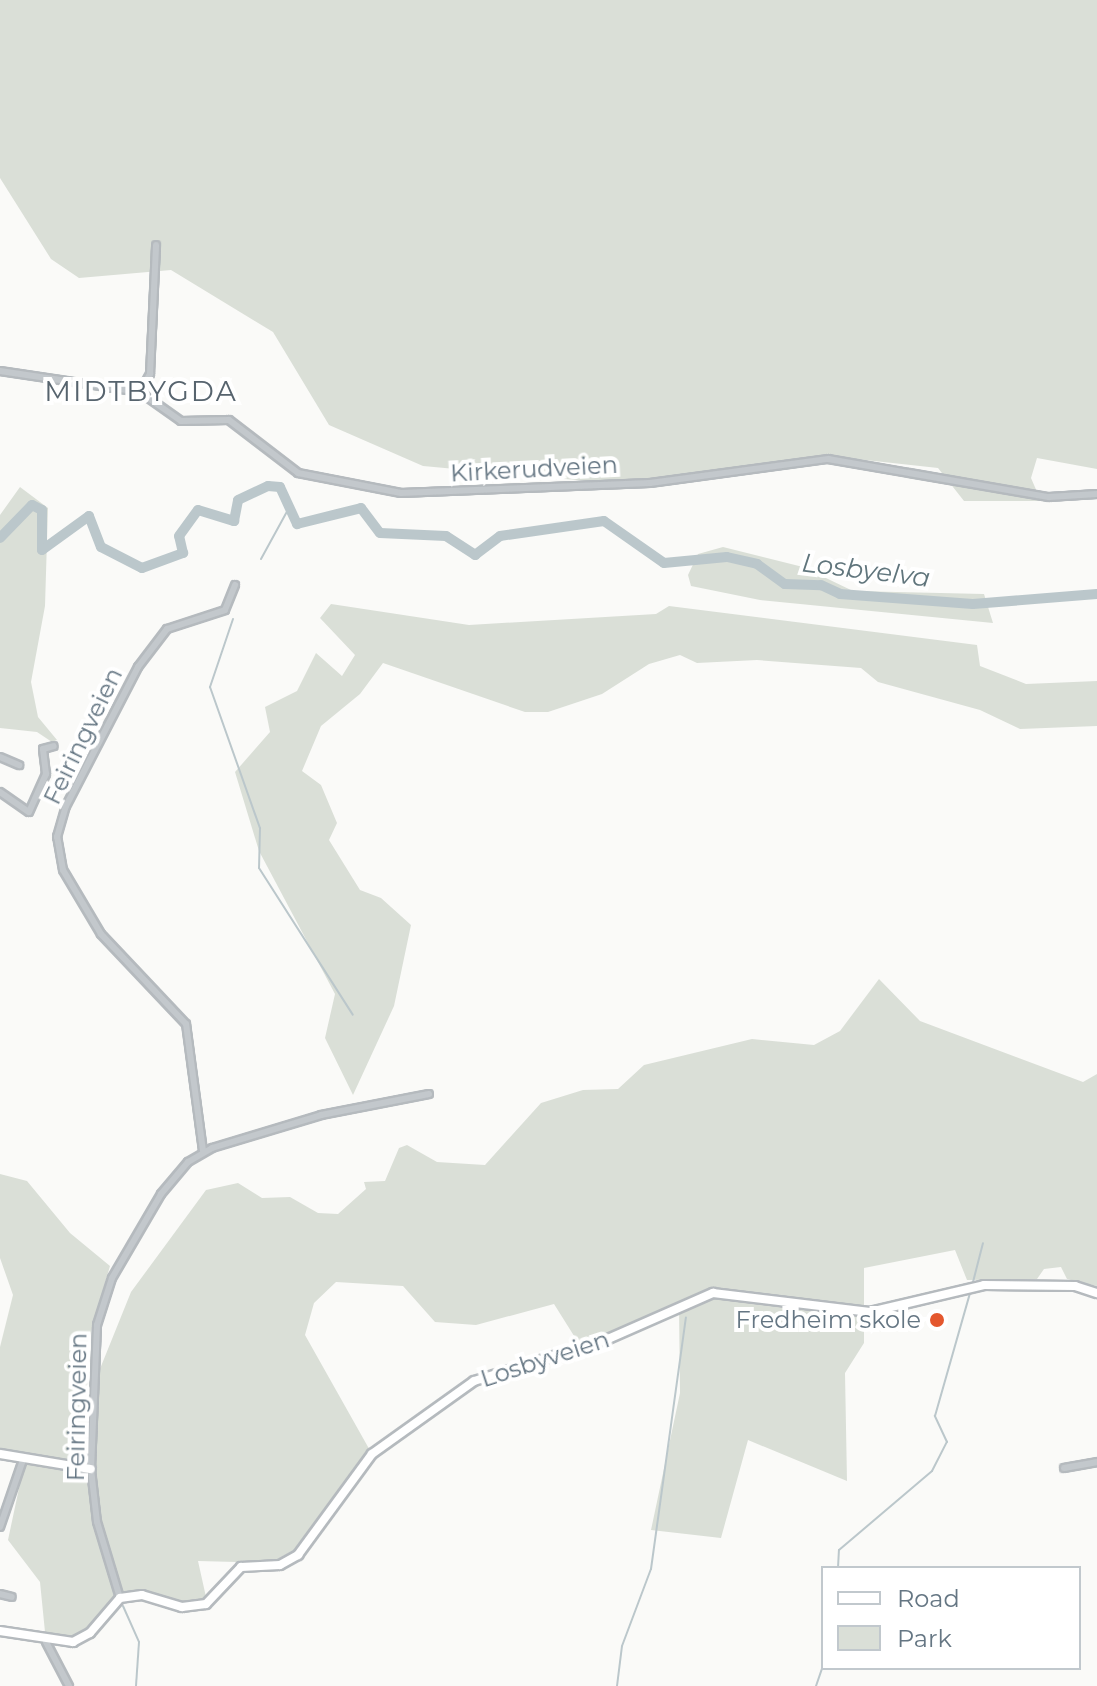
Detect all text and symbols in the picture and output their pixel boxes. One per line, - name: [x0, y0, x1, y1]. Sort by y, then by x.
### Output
- district label: MIDTBYGDA: [44, 374, 238, 408]
- street label: Kirkerudveien: [450, 450, 618, 488]
- water label: Losbyelva: [800, 548, 932, 594]
- street label: Feiringveien: [37, 663, 129, 809]
- place label: Fredheim skole: [735, 1306, 921, 1334]
- marker: Fredheim skole: [928, 1311, 946, 1329]
- street label: Losbyveien: [477, 1325, 613, 1393]
- street label: Feiringveien: [61, 1332, 93, 1482]
- legend: [821, 1566, 1081, 1670]
- text: Road: [897, 1584, 960, 1613]
- text: Park: [897, 1624, 952, 1653]

